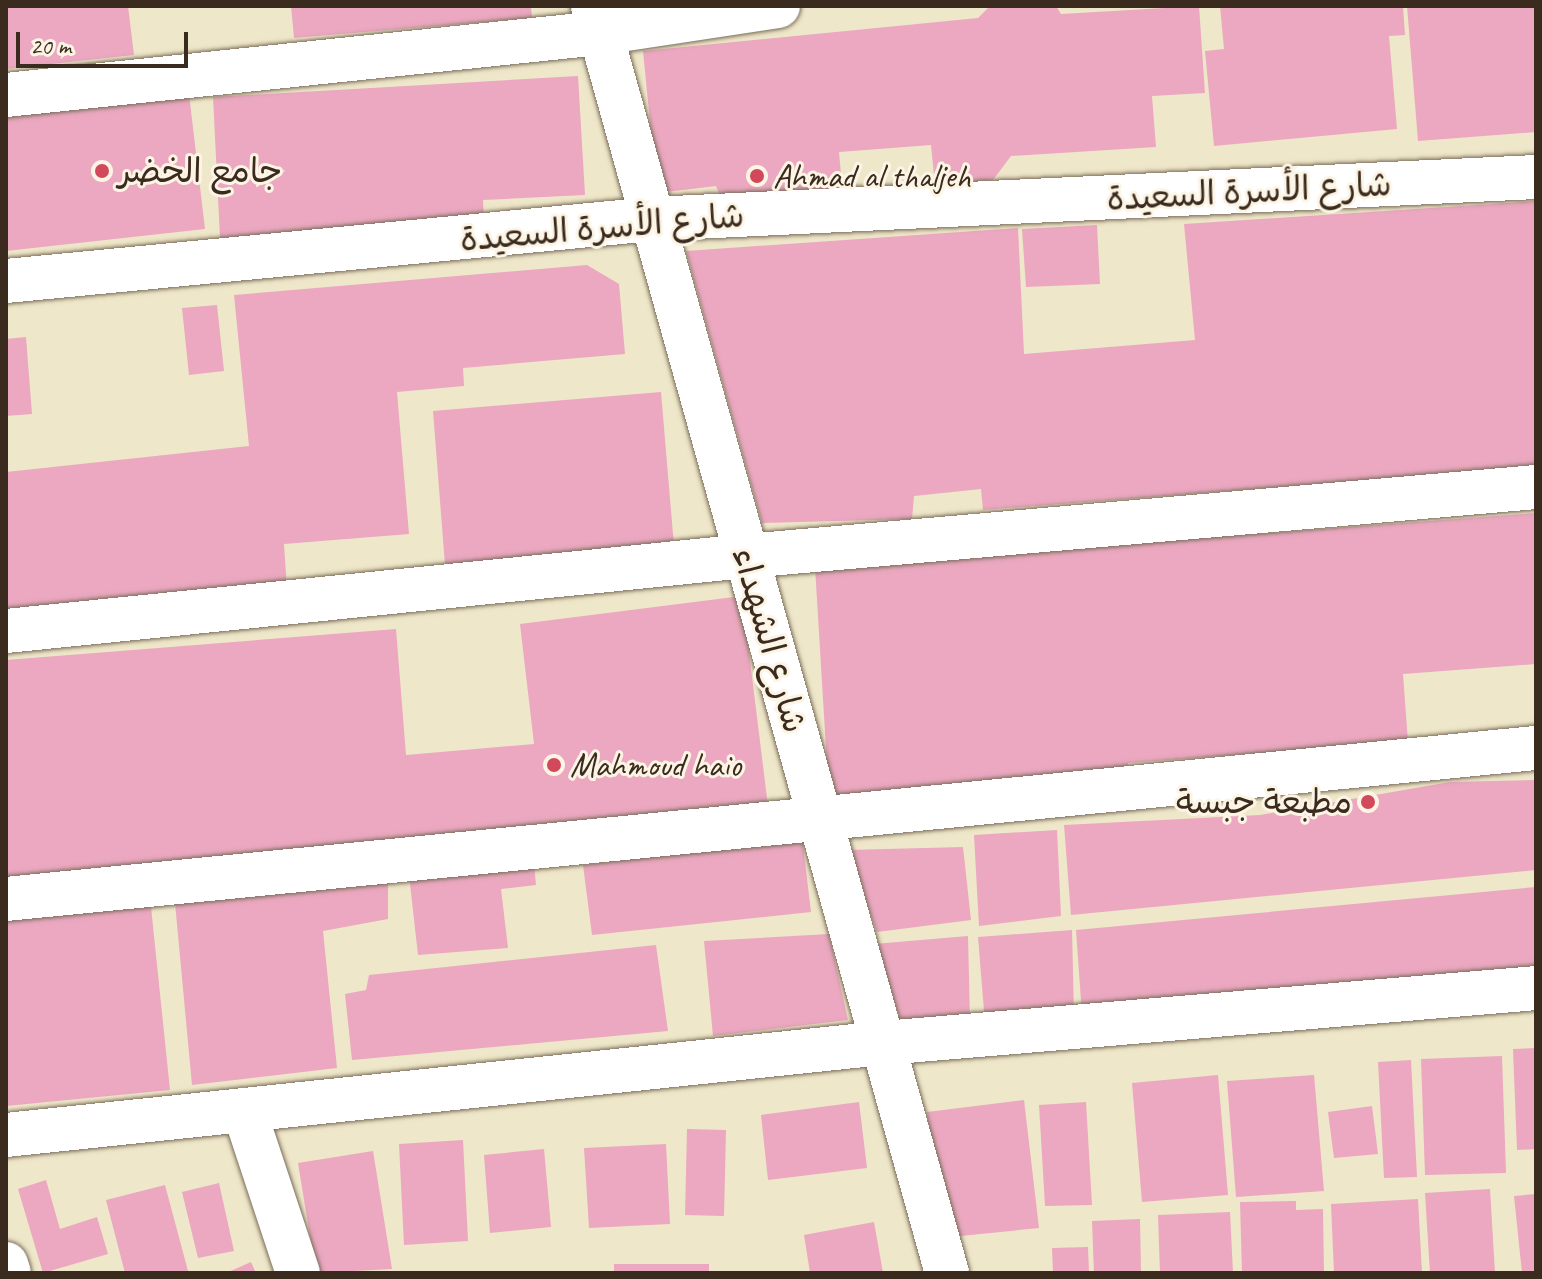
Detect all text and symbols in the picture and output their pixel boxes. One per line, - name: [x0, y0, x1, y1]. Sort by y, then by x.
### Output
- scale bar: [20, 16, 192, 66]
- text: 20 m: [30, 31, 71, 61]
- place label: جامع الخضر: [118, 151, 282, 191]
- place label: Ahmad al thaljeh: [773, 156, 973, 196]
- marker: جامع الخضر: [93, 162, 111, 180]
- street label: شارع الأسرة السعيدة: [1106, 163, 1392, 219]
- marker: Ahmad al thaljeh: [748, 167, 766, 185]
- street label: شارع الأسرة السعيدة: [458, 194, 746, 260]
- street label: شارع الشهداء: [724, 543, 816, 737]
- place label: Mahmoud haio: [570, 745, 741, 785]
- marker: Mahmoud haio: [545, 756, 563, 774]
- place label: مطبعة جبسة: [1176, 782, 1352, 822]
- marker: مطبعة جبسة: [1359, 793, 1377, 811]

